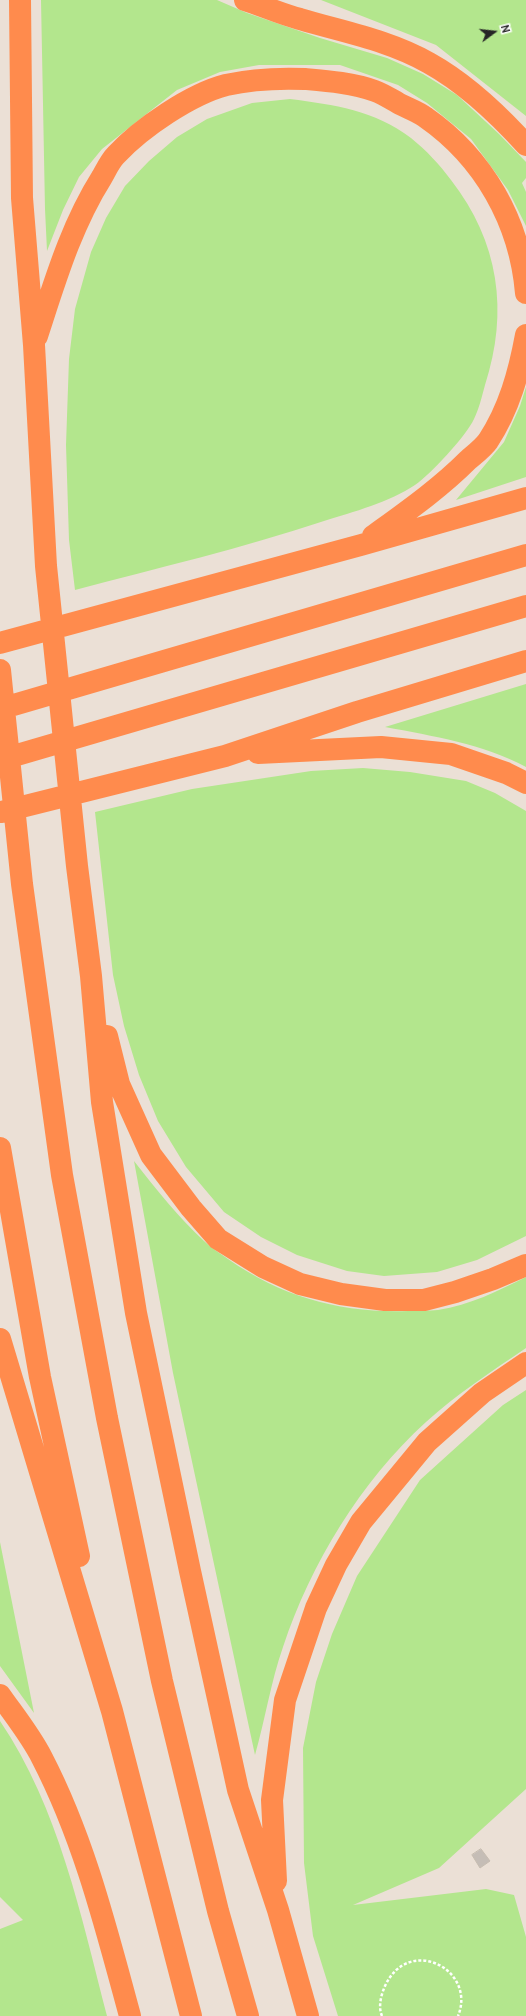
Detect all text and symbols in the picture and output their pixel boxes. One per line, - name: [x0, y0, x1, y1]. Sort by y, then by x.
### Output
- north arrow: [474, 12, 514, 52]
- text: N: [498, 23, 513, 34]

